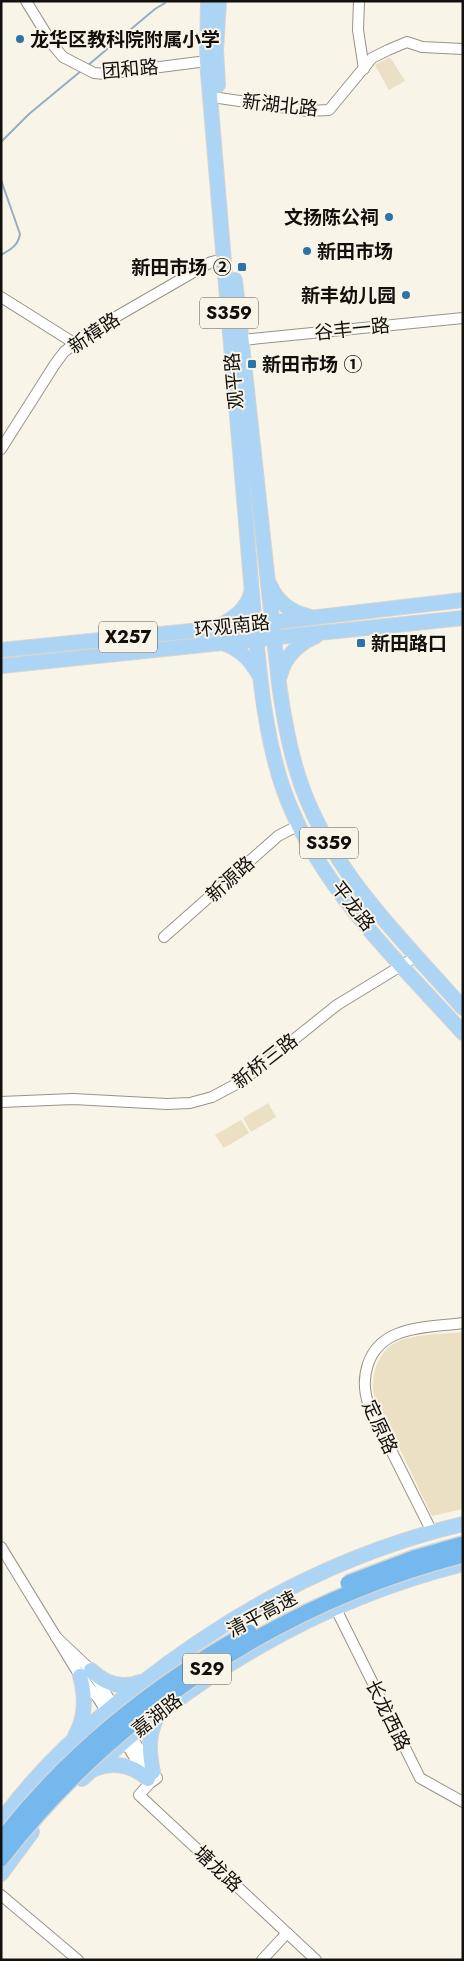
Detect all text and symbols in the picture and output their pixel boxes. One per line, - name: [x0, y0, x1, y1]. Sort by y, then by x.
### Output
- place label: 龙华区教科院附属小学: [30, 26, 220, 53]
- marker: 龙华区教科院附属小学: [14, 33, 26, 45]
- street label: 团和路: [100, 53, 160, 85]
- street label: 新湖北路: [241, 88, 319, 122]
- place label: 文扬陈公祠: [284, 204, 379, 231]
- marker: 文扬陈公祠: [383, 211, 395, 223]
- place label: 新田市场: [317, 238, 393, 265]
- marker: 新田市场: [301, 245, 313, 257]
- place label: 新田市场 ②: [131, 254, 232, 281]
- marker: 新田市场 ②: [236, 261, 248, 273]
- place label: 新丰幼儿园: [301, 282, 396, 309]
- marker: 新丰幼儿园: [400, 289, 412, 301]
- road number: S359: [200, 298, 258, 328]
- street label: 新樟路: [63, 306, 125, 360]
- street label: 谷丰一路: [313, 312, 391, 346]
- street label: 观平路: [218, 351, 250, 411]
- place label: 新田市场 ①: [262, 351, 363, 378]
- marker: 新田市场 ①: [246, 358, 258, 370]
- street label: 环观南路: [193, 609, 271, 643]
- road number: X257: [99, 622, 157, 652]
- place label: 新田路口: [371, 630, 447, 657]
- marker: 新田路口: [355, 637, 367, 649]
- road number: S359: [300, 828, 358, 858]
- street label: 新源路: [200, 850, 260, 908]
- street label: 平龙路: [325, 875, 381, 937]
- street label: 新桥三路: [227, 1027, 303, 1095]
- street label: 定原路: [356, 1395, 404, 1459]
- street label: 清平高速: [222, 1584, 302, 1644]
- road number: S29: [183, 1654, 231, 1685]
- street label: 长龙西路: [359, 1675, 417, 1755]
- street label: 嘉湖路: [126, 1687, 188, 1743]
- street label: 塘龙路: [188, 1840, 248, 1898]

